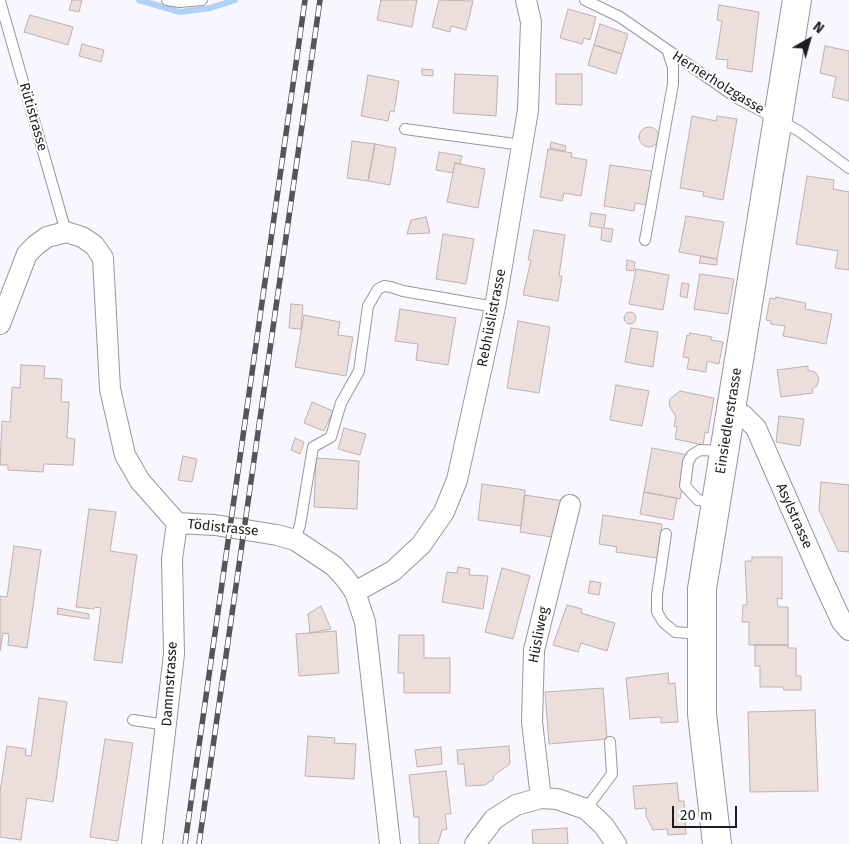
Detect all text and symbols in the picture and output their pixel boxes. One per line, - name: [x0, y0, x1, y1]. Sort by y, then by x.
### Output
- north arrow: [784, 15, 834, 65]
- text: N: [810, 18, 827, 37]
- street label: Hernerholzgasse: [669, 48, 767, 118]
- street label: Rütistrasse: [15, 81, 51, 153]
- street label: Rebhüslistrasse: [474, 267, 510, 369]
- street label: Einsiedlerstrasse: [712, 367, 746, 475]
- street label: Asylstrasse: [772, 481, 816, 551]
- street label: Tödistrasse: [187, 516, 259, 540]
- street label: Hüsliweg: [525, 605, 553, 665]
- street label: Dammstrasse: [159, 641, 181, 727]
- scale bar: [674, 796, 739, 828]
- text: 20 m: [680, 806, 713, 824]

